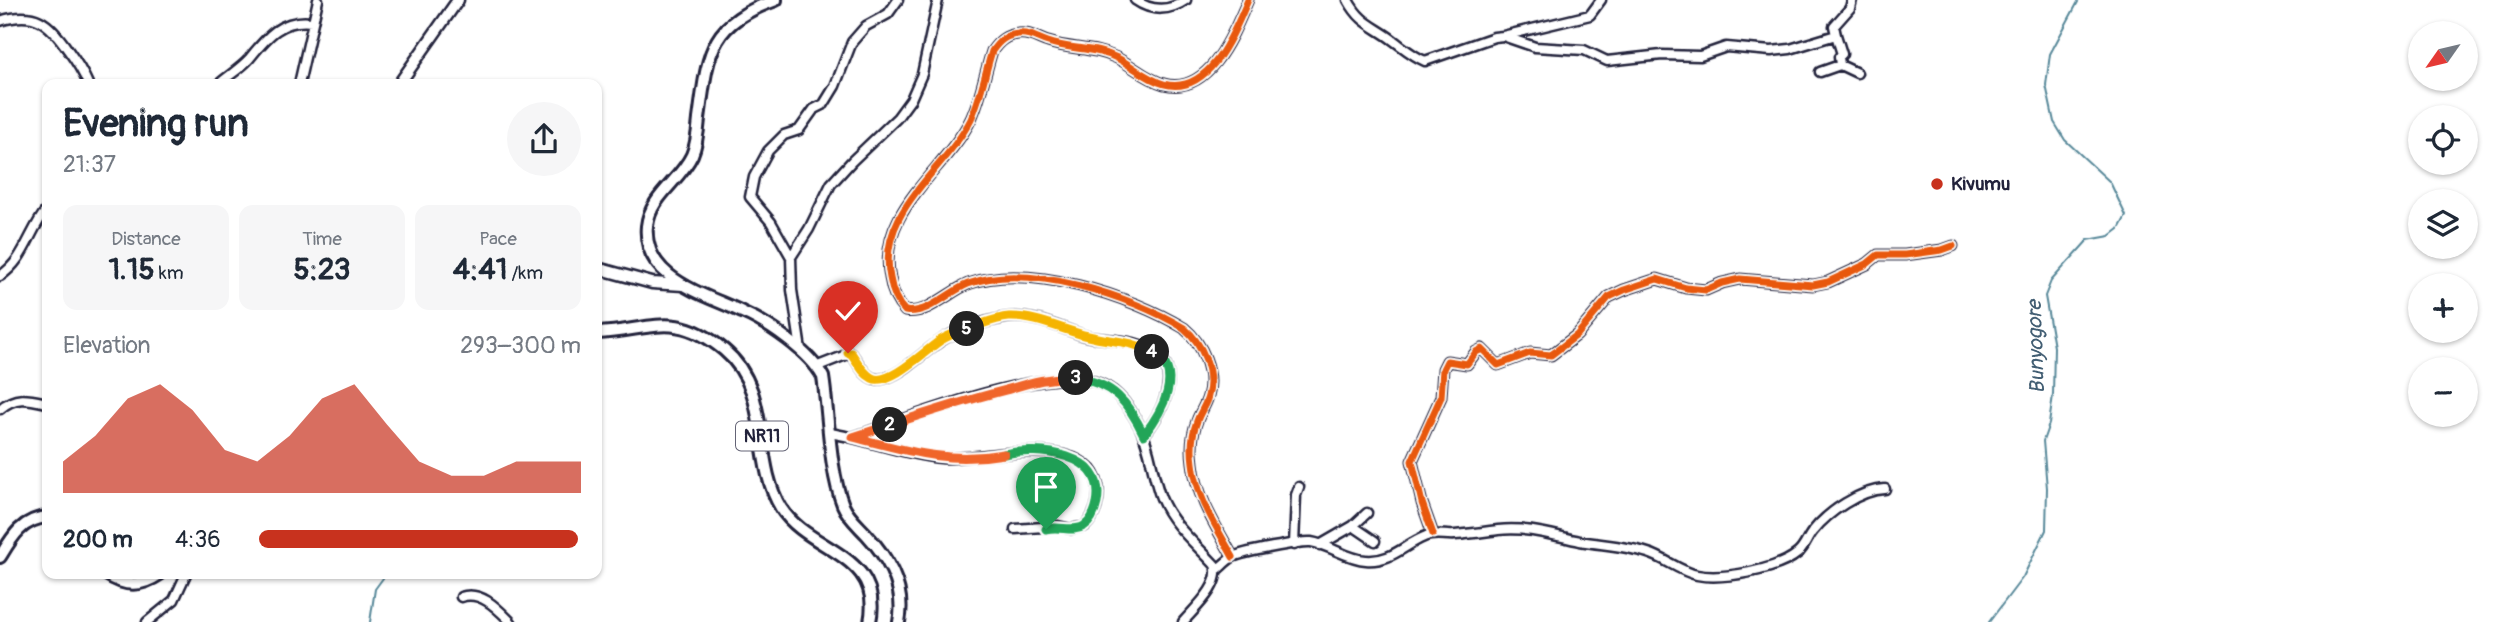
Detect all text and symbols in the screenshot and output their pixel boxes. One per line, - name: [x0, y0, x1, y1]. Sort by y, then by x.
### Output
- north arrow: [2408, 21, 2478, 91]
- map controls: [2408, 21, 2478, 427]
- text: Evening run: [63, 100, 249, 148]
- button: share: [507, 102, 581, 176]
- button: locate: [2408, 105, 2478, 175]
- text: 21:37: [63, 150, 116, 179]
- place label: Kivumu: [1951, 172, 2010, 196]
- marker: Kivumu: [1929, 176, 1945, 192]
- button: layers: [2408, 189, 2478, 259]
- text: Distance: [111, 227, 181, 251]
- text: Time: [302, 227, 342, 251]
- text: Pace: [479, 227, 517, 251]
- text: 1.15: [108, 251, 155, 288]
- text: 5:23: [294, 251, 350, 288]
- text: 4:41: [453, 251, 507, 288]
- text: km: [155, 261, 184, 285]
- text: /km: [507, 261, 543, 285]
- button: +: [2408, 273, 2478, 343]
- pin: [818, 281, 878, 353]
- icon: check: [829, 292, 867, 330]
- water label: Bunyogore: [2021, 297, 2051, 394]
- pin: 5: [950, 312, 984, 346]
- text: 5: [961, 316, 972, 340]
- text: Elevation: [63, 331, 151, 360]
- text: 293–300 m: [460, 331, 581, 360]
- pin: 4: [1134, 334, 1170, 370]
- text: 4: [1146, 339, 1157, 363]
- button: −: [2408, 357, 2478, 427]
- pin: 3: [1058, 360, 1094, 396]
- text: 3: [1070, 365, 1081, 389]
- pin: 2: [872, 408, 908, 442]
- text: 2: [884, 412, 895, 436]
- road number: NR11: [736, 422, 788, 450]
- pin: [1016, 457, 1076, 529]
- icon: arrive: [1027, 468, 1065, 506]
- text: 200 m: [63, 525, 133, 554]
- text: 4:36: [175, 525, 221, 554]

